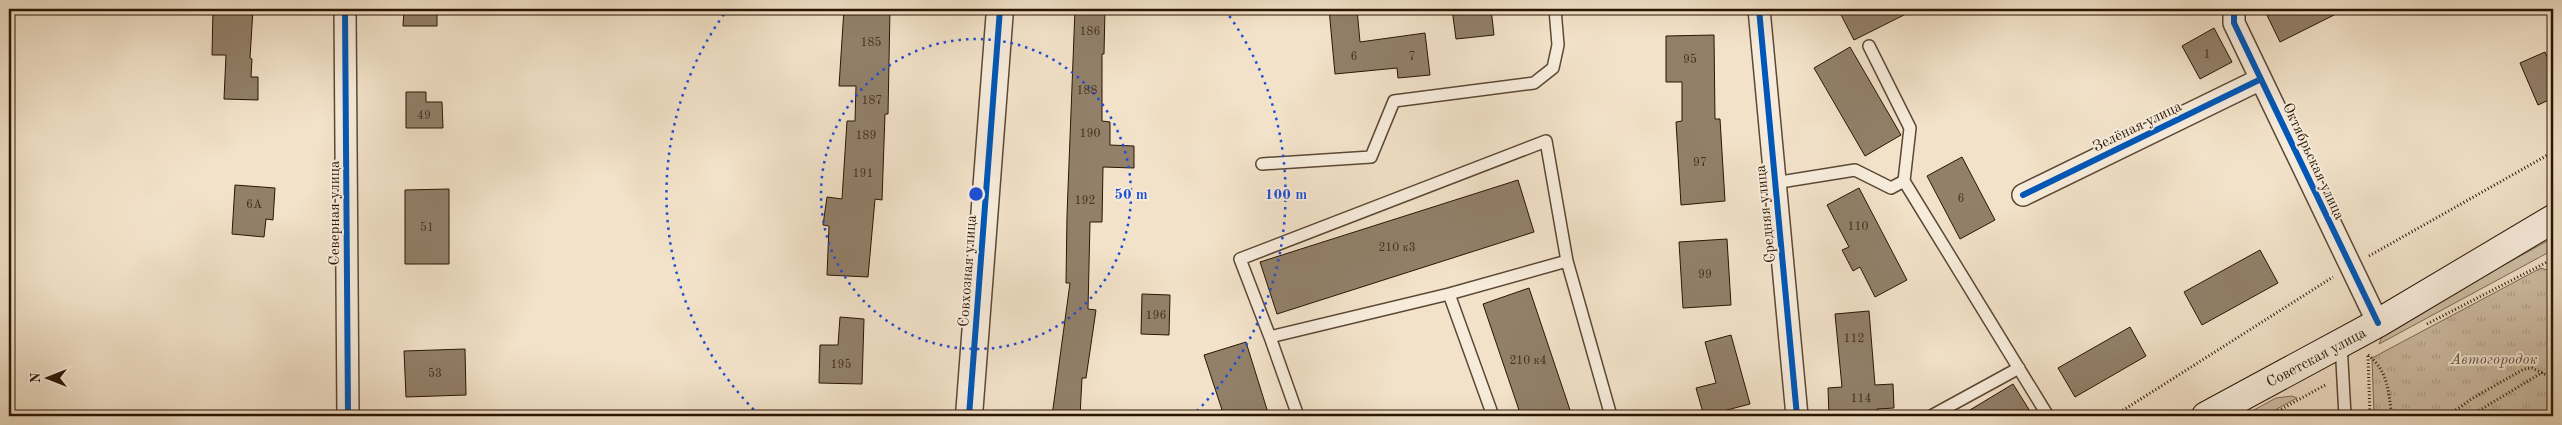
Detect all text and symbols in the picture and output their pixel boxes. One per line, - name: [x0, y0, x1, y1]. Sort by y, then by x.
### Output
- house number: 186: [1080, 26, 1100, 38]
- house number: 185: [861, 36, 881, 49]
- house number: 1: [2204, 49, 2210, 61]
- house number: 6: [1351, 51, 1358, 63]
- house number: 7: [1409, 51, 1415, 63]
- house number: 95: [1683, 53, 1697, 66]
- house number: 188: [1077, 85, 1097, 97]
- house number: 187: [862, 95, 882, 107]
- street label: Зелёная улица: [2091, 99, 2185, 155]
- street label: Октябрьская улица: [2279, 101, 2347, 223]
- house number: 49: [417, 110, 431, 122]
- house number: 190: [1080, 128, 1100, 140]
- house number: 189: [856, 130, 876, 142]
- house number: 97: [1693, 157, 1707, 169]
- street label: Северная улица: [328, 160, 343, 265]
- street label: Средняя улица: [1754, 164, 1779, 264]
- house number: 191: [853, 168, 873, 180]
- centre of rings: [967, 185, 985, 203]
- text: 50 m: [1114, 188, 1148, 203]
- text: 100 m: [1265, 188, 1307, 203]
- house number: 6: [1958, 193, 1965, 205]
- house number: 192: [1075, 195, 1095, 207]
- house number: 6А: [246, 199, 262, 211]
- street label: Совхозная улица: [957, 214, 980, 328]
- house number: 51: [420, 221, 434, 234]
- house number: 110: [1848, 221, 1868, 233]
- house number: 210 к3: [1378, 242, 1416, 254]
- house number: 99: [1698, 269, 1712, 281]
- house number: 196: [1146, 310, 1166, 322]
- street label: Советская улица: [2264, 325, 2370, 391]
- house number: 112: [1844, 333, 1864, 345]
- north arrow: [22, 352, 72, 402]
- park label: Автогородок: [2449, 353, 2538, 368]
- house number: 210 к4: [1509, 355, 1547, 367]
- house number: 195: [831, 358, 851, 371]
- house number: 53: [428, 367, 442, 380]
- text: N: [29, 372, 43, 383]
- house number: 114: [1851, 393, 1871, 405]

